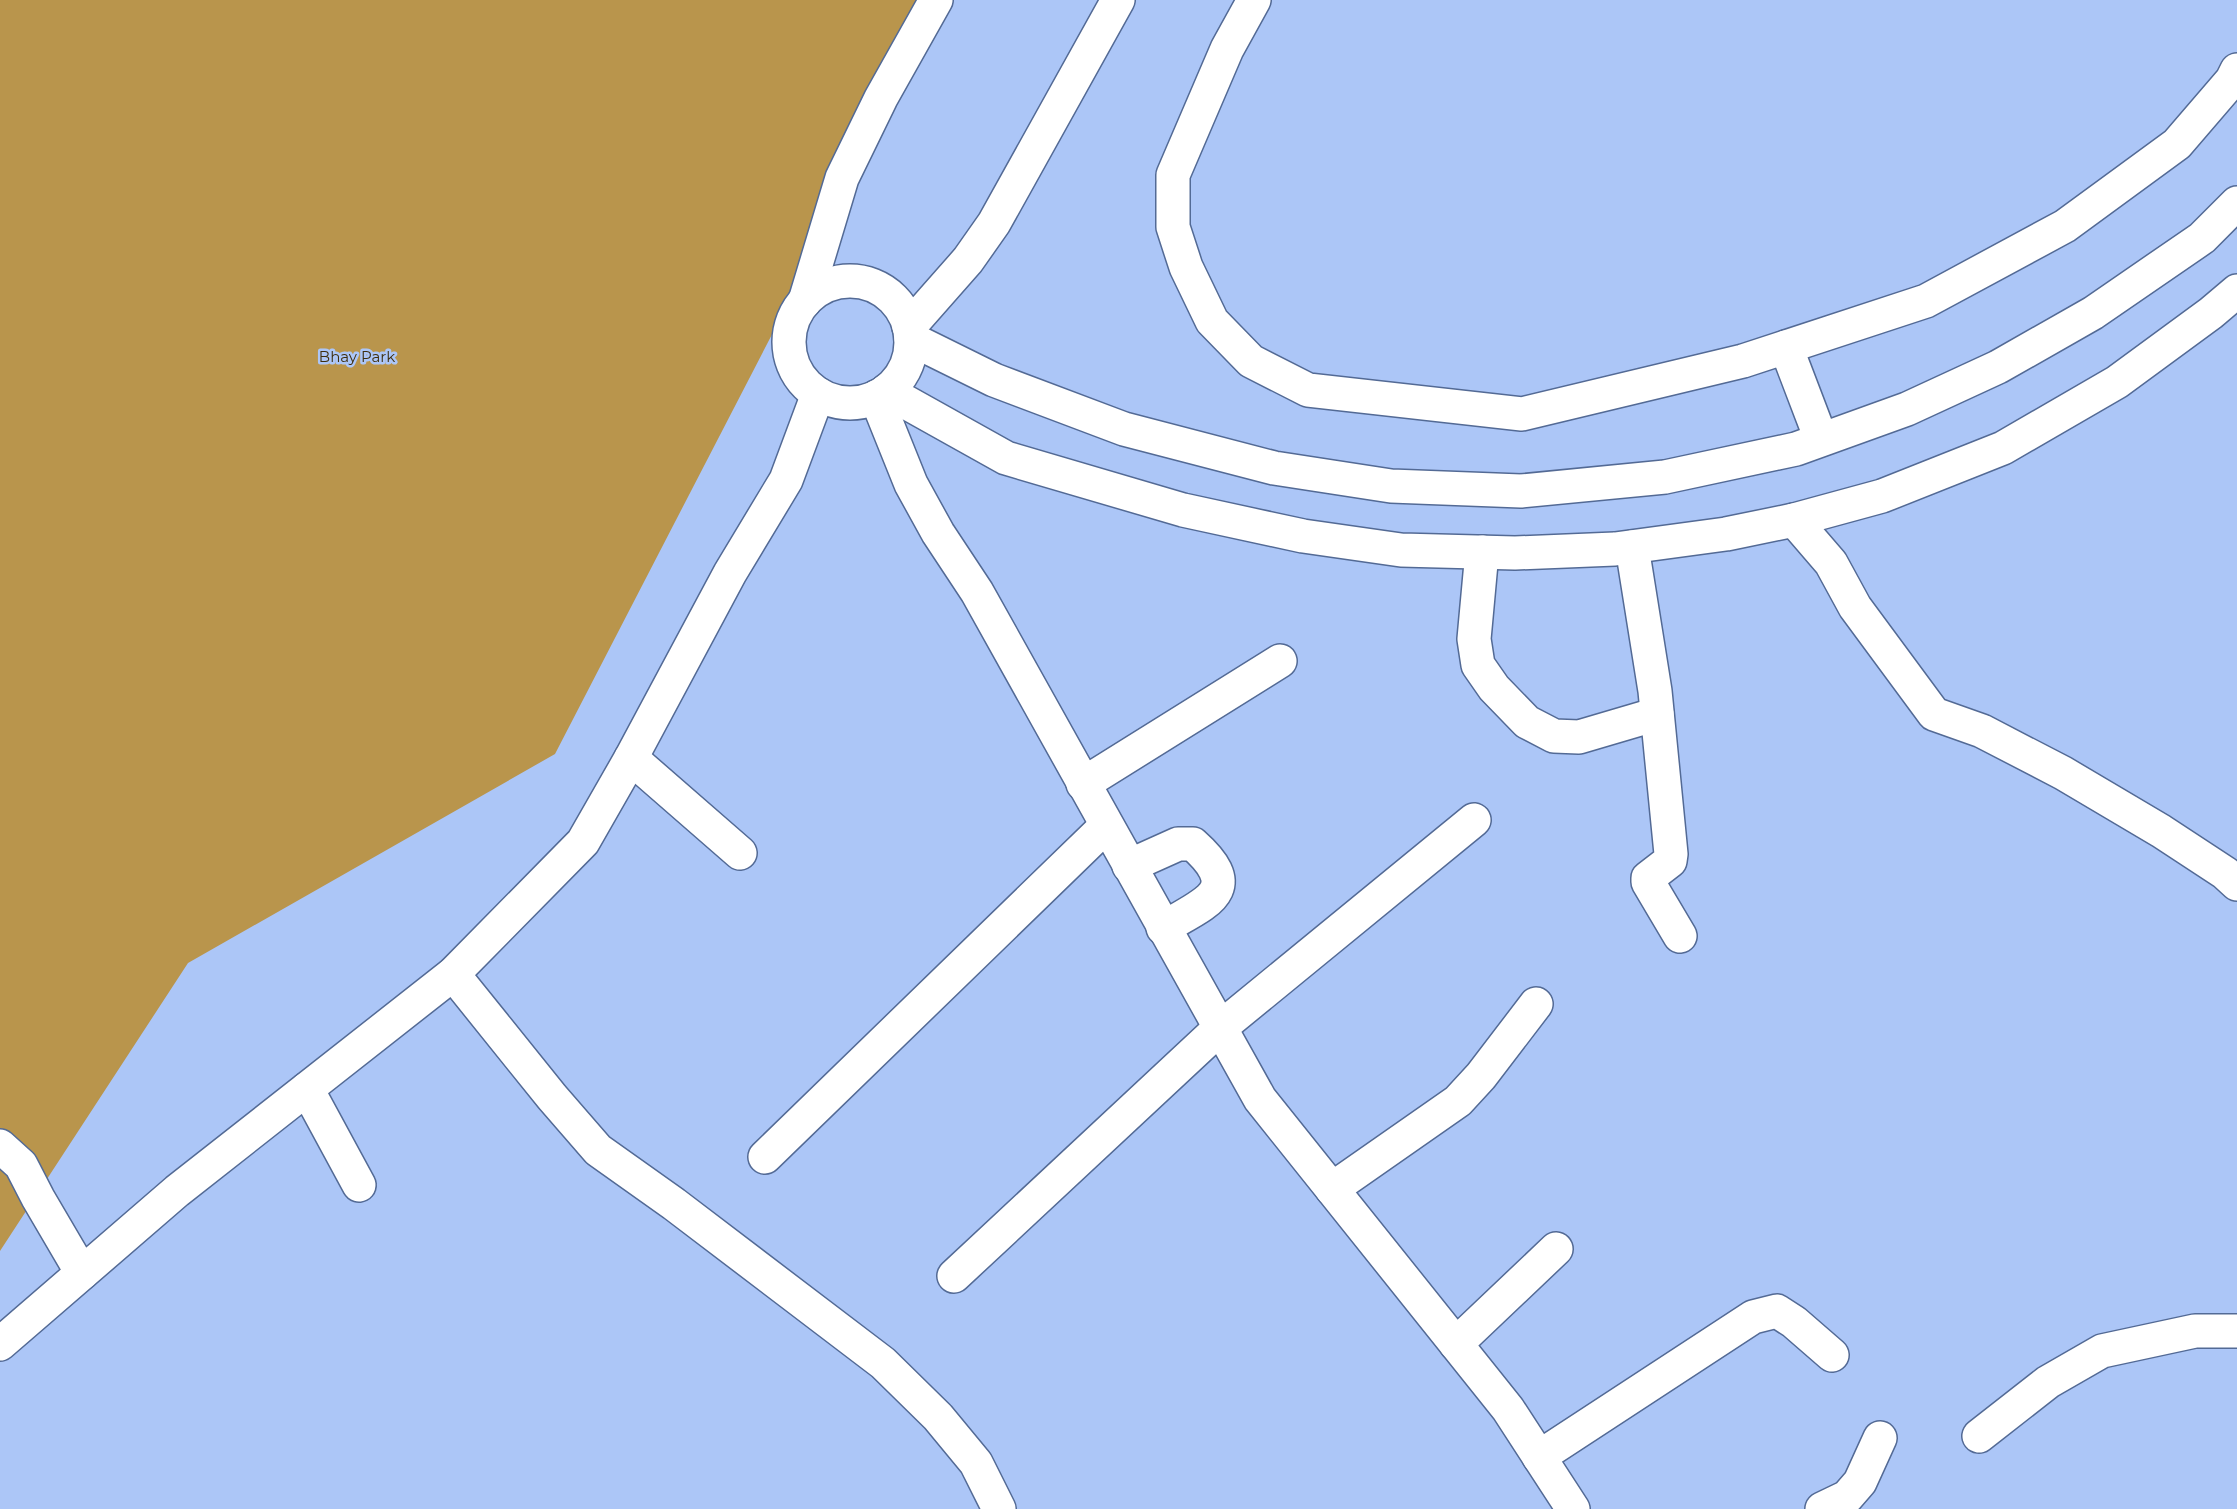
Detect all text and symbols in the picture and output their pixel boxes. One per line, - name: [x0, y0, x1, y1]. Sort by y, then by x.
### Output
- park label: Bhay Park: [319, 347, 395, 366]

